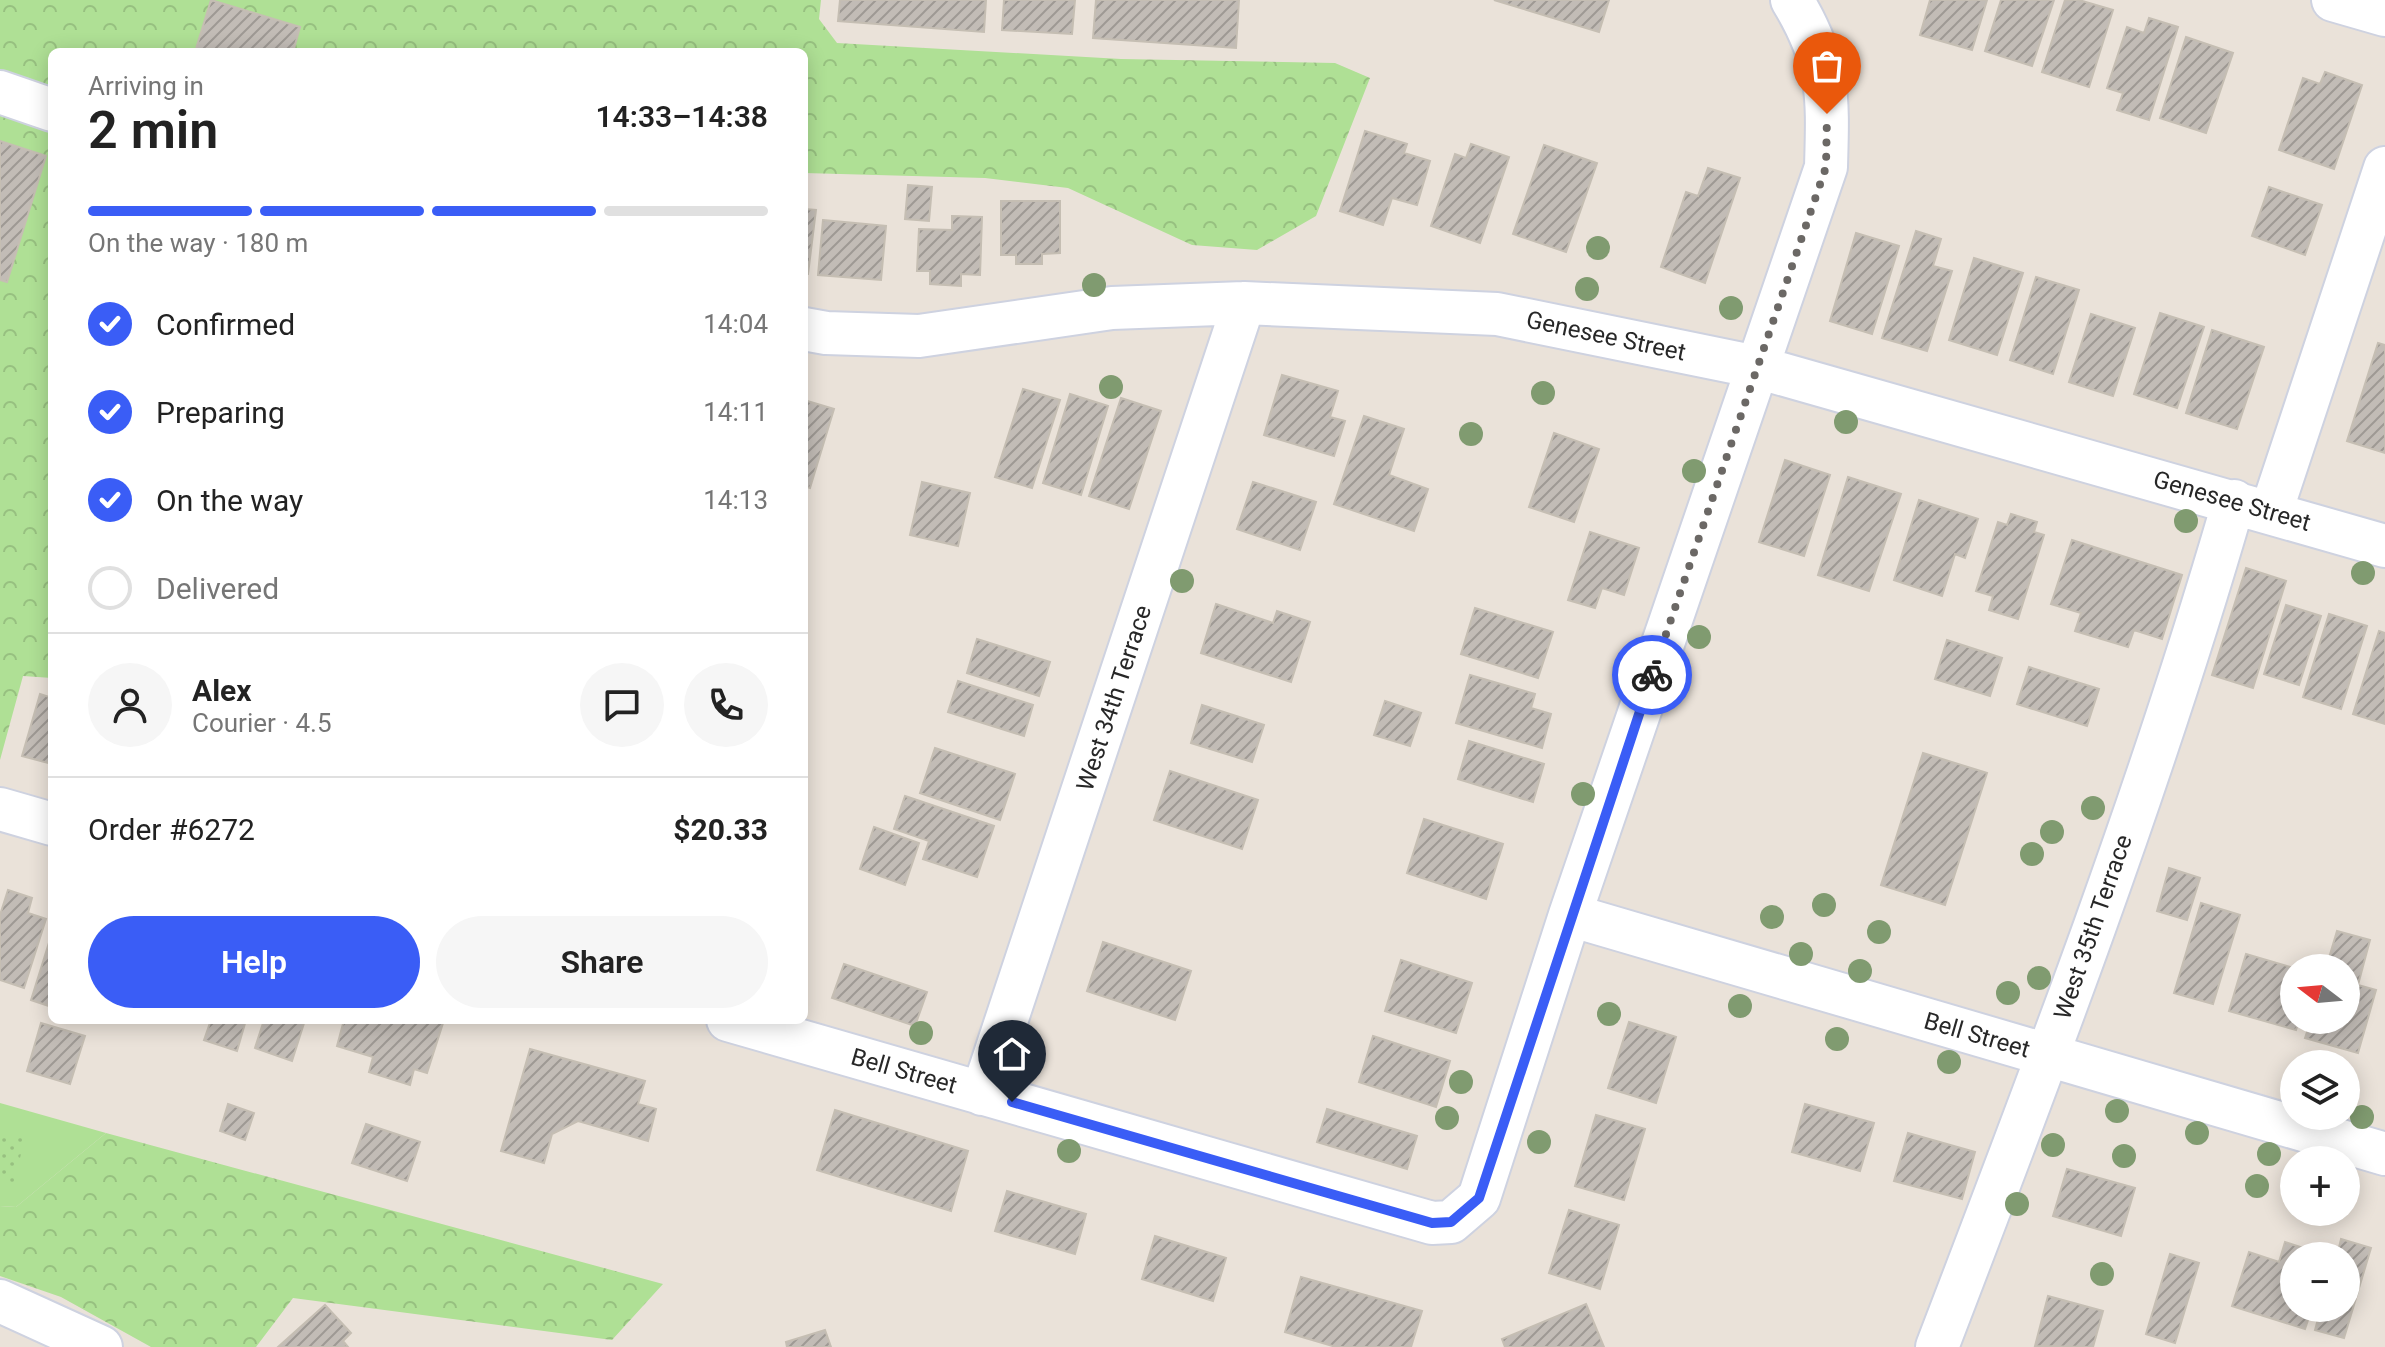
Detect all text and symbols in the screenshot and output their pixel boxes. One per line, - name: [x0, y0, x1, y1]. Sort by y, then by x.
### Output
- pin: [1793, 32, 1861, 114]
- icon: bag: [1805, 44, 1849, 88]
- text: Arriving in: [88, 71, 204, 101]
- text: 14:33–14:38: [595, 99, 768, 134]
- text: 2 min: [88, 100, 218, 161]
- text: On the way · 180 m: [88, 228, 308, 258]
- icon: check: [88, 302, 132, 346]
- street label: Genesee Street: [1524, 305, 1688, 367]
- text: Confirmed: [156, 307, 295, 342]
- text: 14:04: [703, 309, 768, 339]
- icon: check: [88, 390, 132, 434]
- text: Preparing: [156, 395, 285, 430]
- text: 14:11: [703, 397, 768, 427]
- street label: Genesee Street: [2150, 465, 2314, 537]
- icon: check: [88, 478, 132, 522]
- text: On the way: [156, 483, 303, 518]
- text: 14:13: [703, 485, 768, 515]
- text: Delivered: [156, 571, 279, 606]
- street label: West 34th Terrace: [1071, 602, 1157, 794]
- courier: [1612, 635, 1692, 715]
- icon: bike: [1630, 653, 1674, 697]
- button: person: [88, 663, 172, 747]
- button: chat: [580, 663, 664, 747]
- button: phone: [684, 663, 768, 747]
- text: Alex: [192, 673, 252, 708]
- text: Courier · 4.5: [192, 708, 332, 738]
- text: Order #6272: [88, 812, 255, 847]
- text: $20.33: [673, 812, 768, 847]
- street label: West 35th Terrace: [2048, 831, 2138, 1023]
- button: Help: [88, 916, 420, 1008]
- button: Share: [436, 916, 768, 1008]
- north arrow: [2280, 954, 2360, 1034]
- map controls: [2280, 954, 2360, 1322]
- street label: Bell Street: [1921, 1007, 2033, 1063]
- pin: [978, 1020, 1046, 1102]
- icon: home: [990, 1032, 1034, 1076]
- street label: Bell Street: [848, 1043, 960, 1099]
- button: layers: [2280, 1050, 2360, 1130]
- button: +: [2280, 1146, 2360, 1226]
- button: −: [2280, 1242, 2360, 1322]

